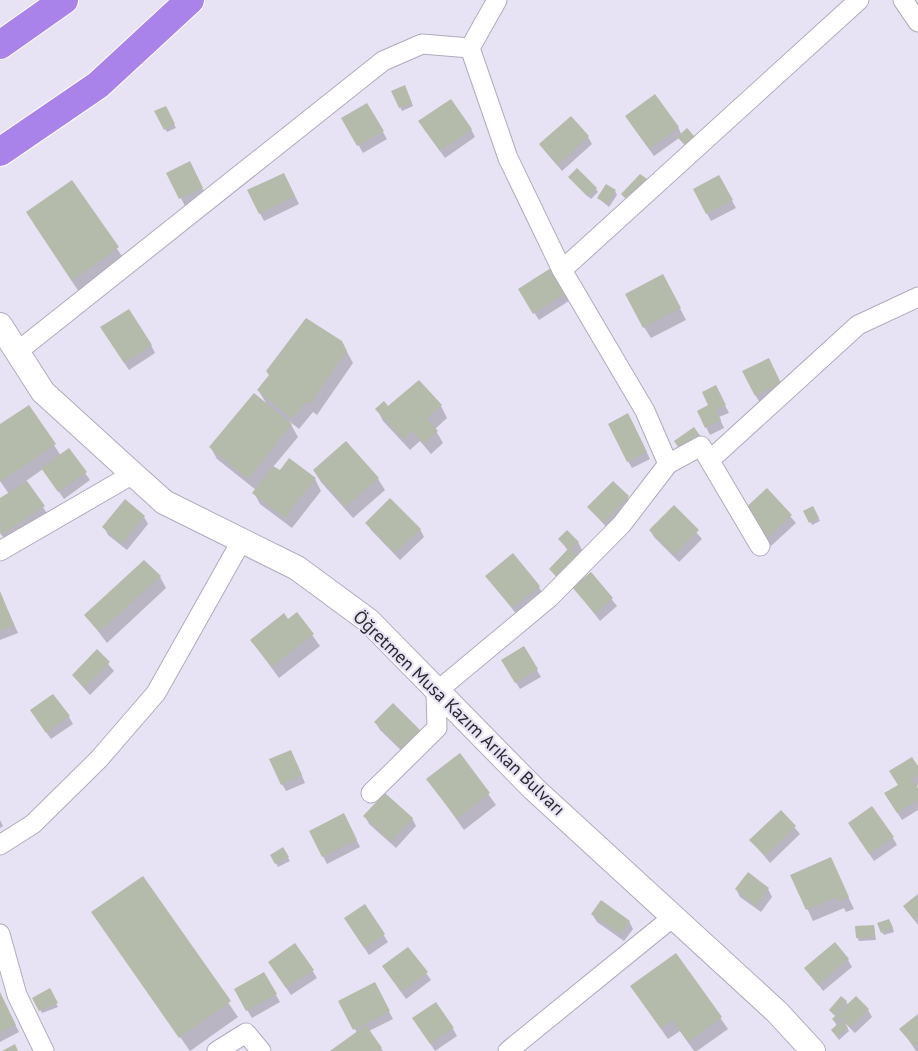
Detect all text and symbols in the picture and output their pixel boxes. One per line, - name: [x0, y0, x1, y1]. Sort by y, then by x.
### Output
- street label: Öğretmen Musa Kazım Arıkan Bulvarı: [349, 605, 570, 820]

